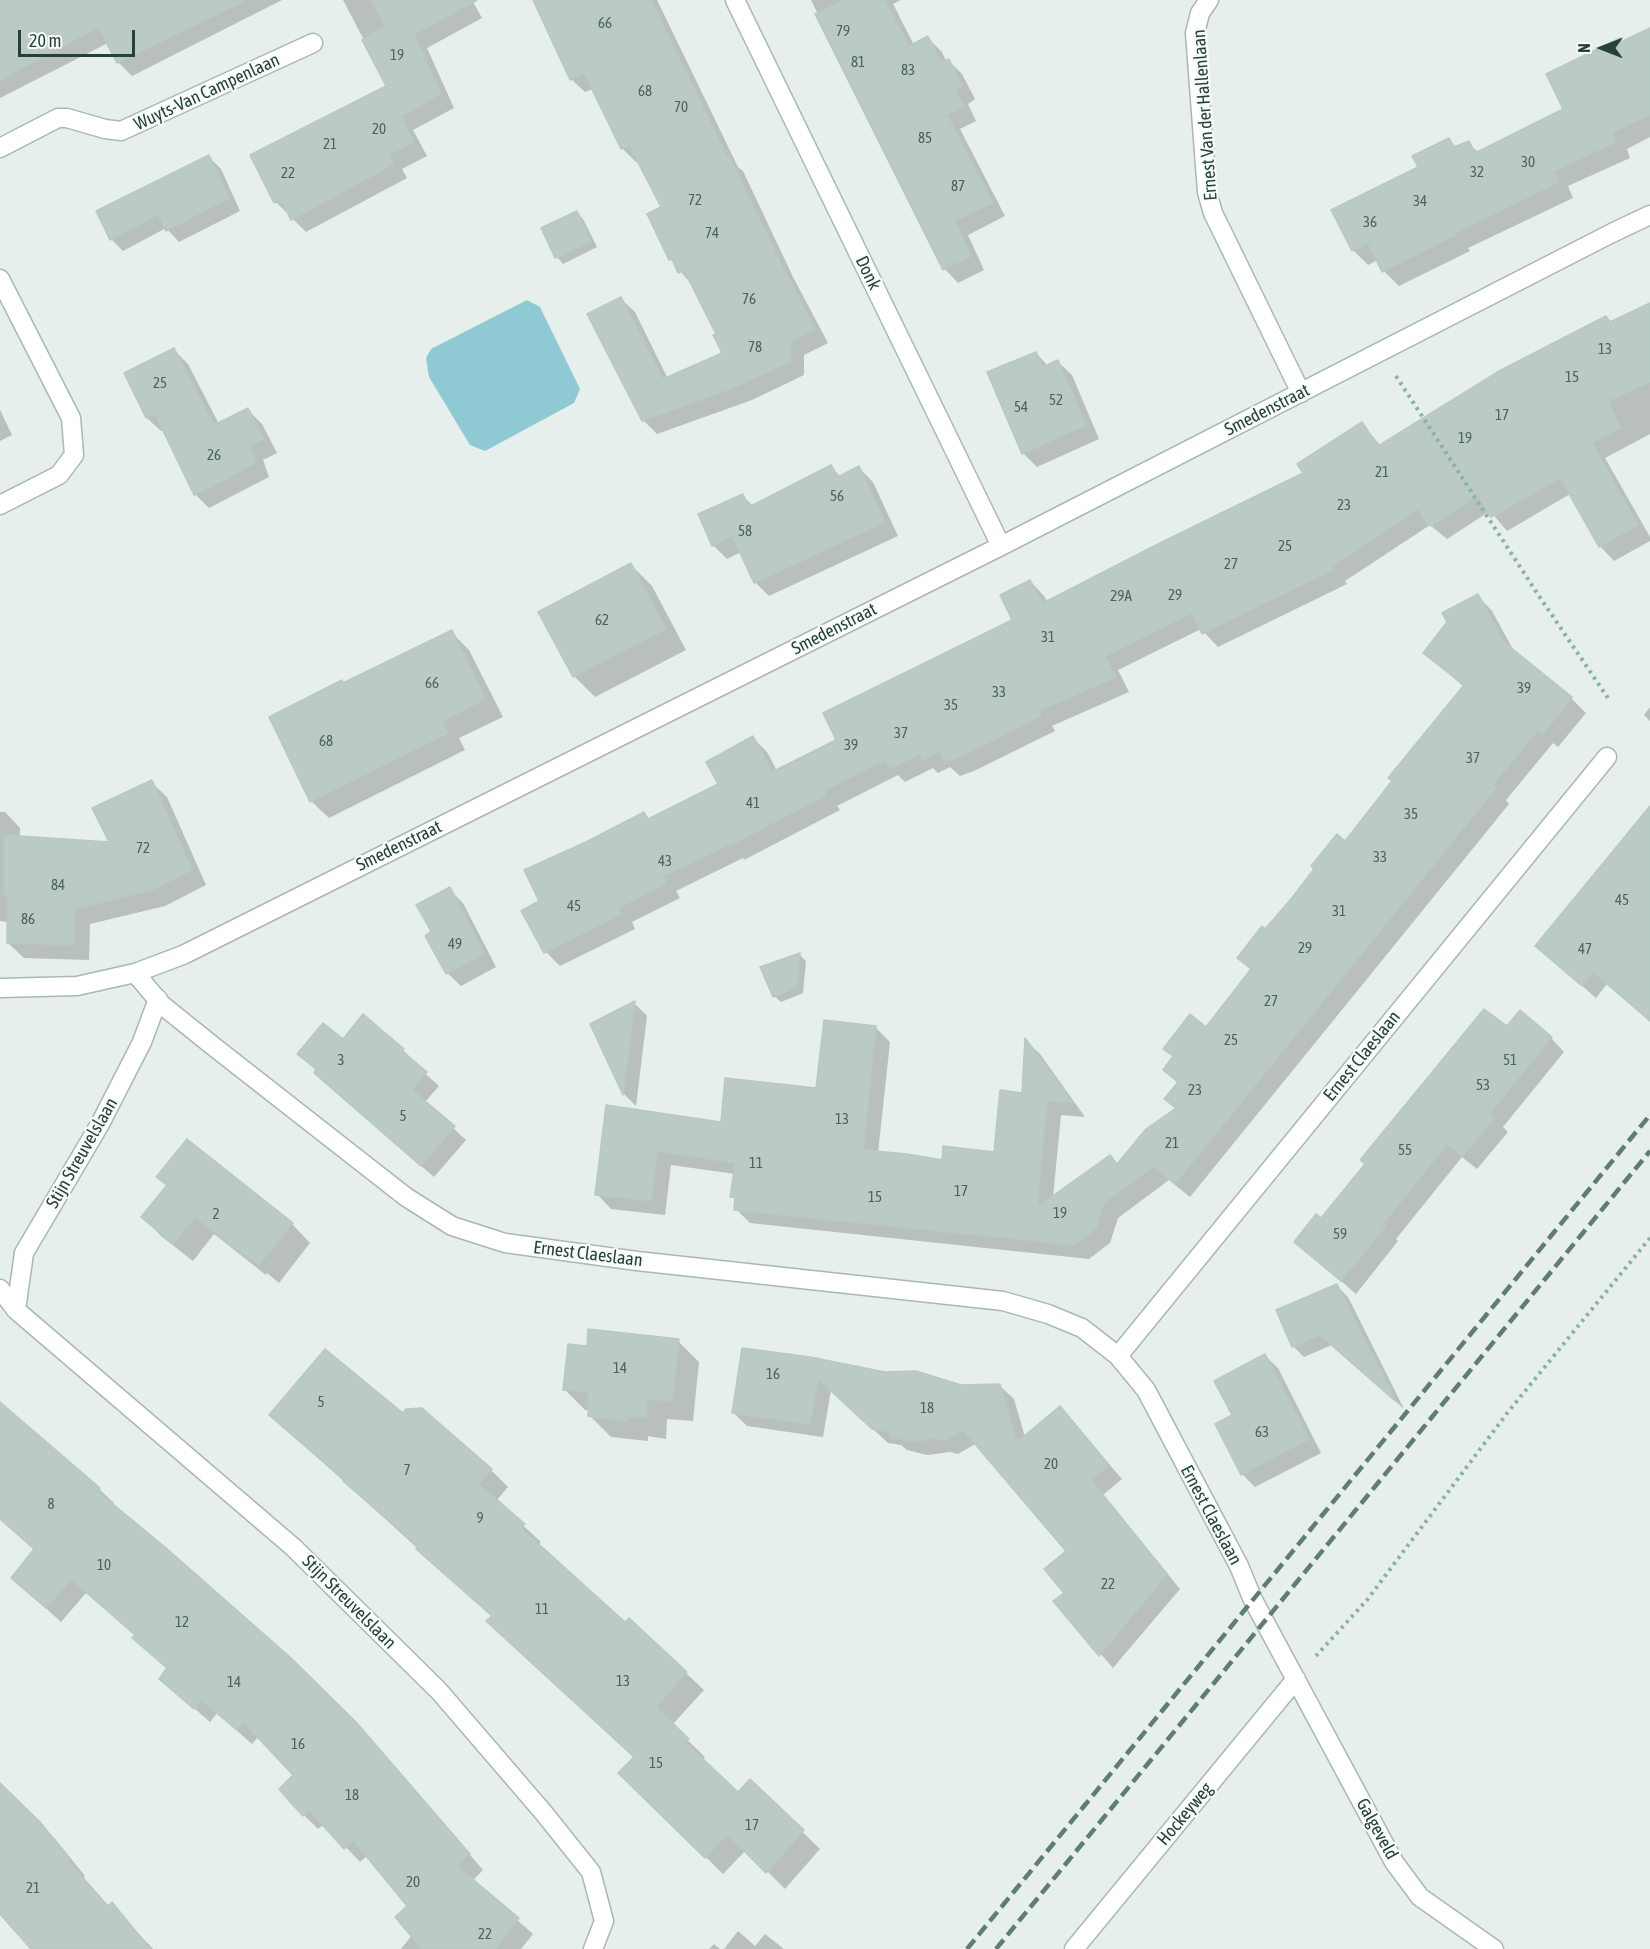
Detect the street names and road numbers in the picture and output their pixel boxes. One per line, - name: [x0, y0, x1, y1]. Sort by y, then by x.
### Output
- street label: Ernest Van der Hallenlaan: [1188, 29, 1222, 201]
- street label: Wuyts-Van Campenlaan: [131, 49, 283, 135]
- street label: Donk: [851, 252, 885, 294]
- street label: Smedenstraat: [1221, 379, 1313, 441]
- street label: Smedenstraat: [788, 598, 880, 660]
- street label: Smedenstraat: [353, 816, 445, 876]
- street label: Ernest Claeslaan: [1319, 1007, 1405, 1105]
- street label: Stijn Streuvelslaan: [42, 1094, 122, 1212]
- street label: Ernest Claeslaan: [532, 1237, 644, 1271]
- street label: Ernest Claeslaan: [1176, 1461, 1246, 1569]
- street label: Stijn Streuvelslaan: [298, 1551, 400, 1653]
- street label: Hockeyweg: [1153, 1778, 1217, 1850]
- street label: Galgeveld: [1351, 1795, 1403, 1863]

